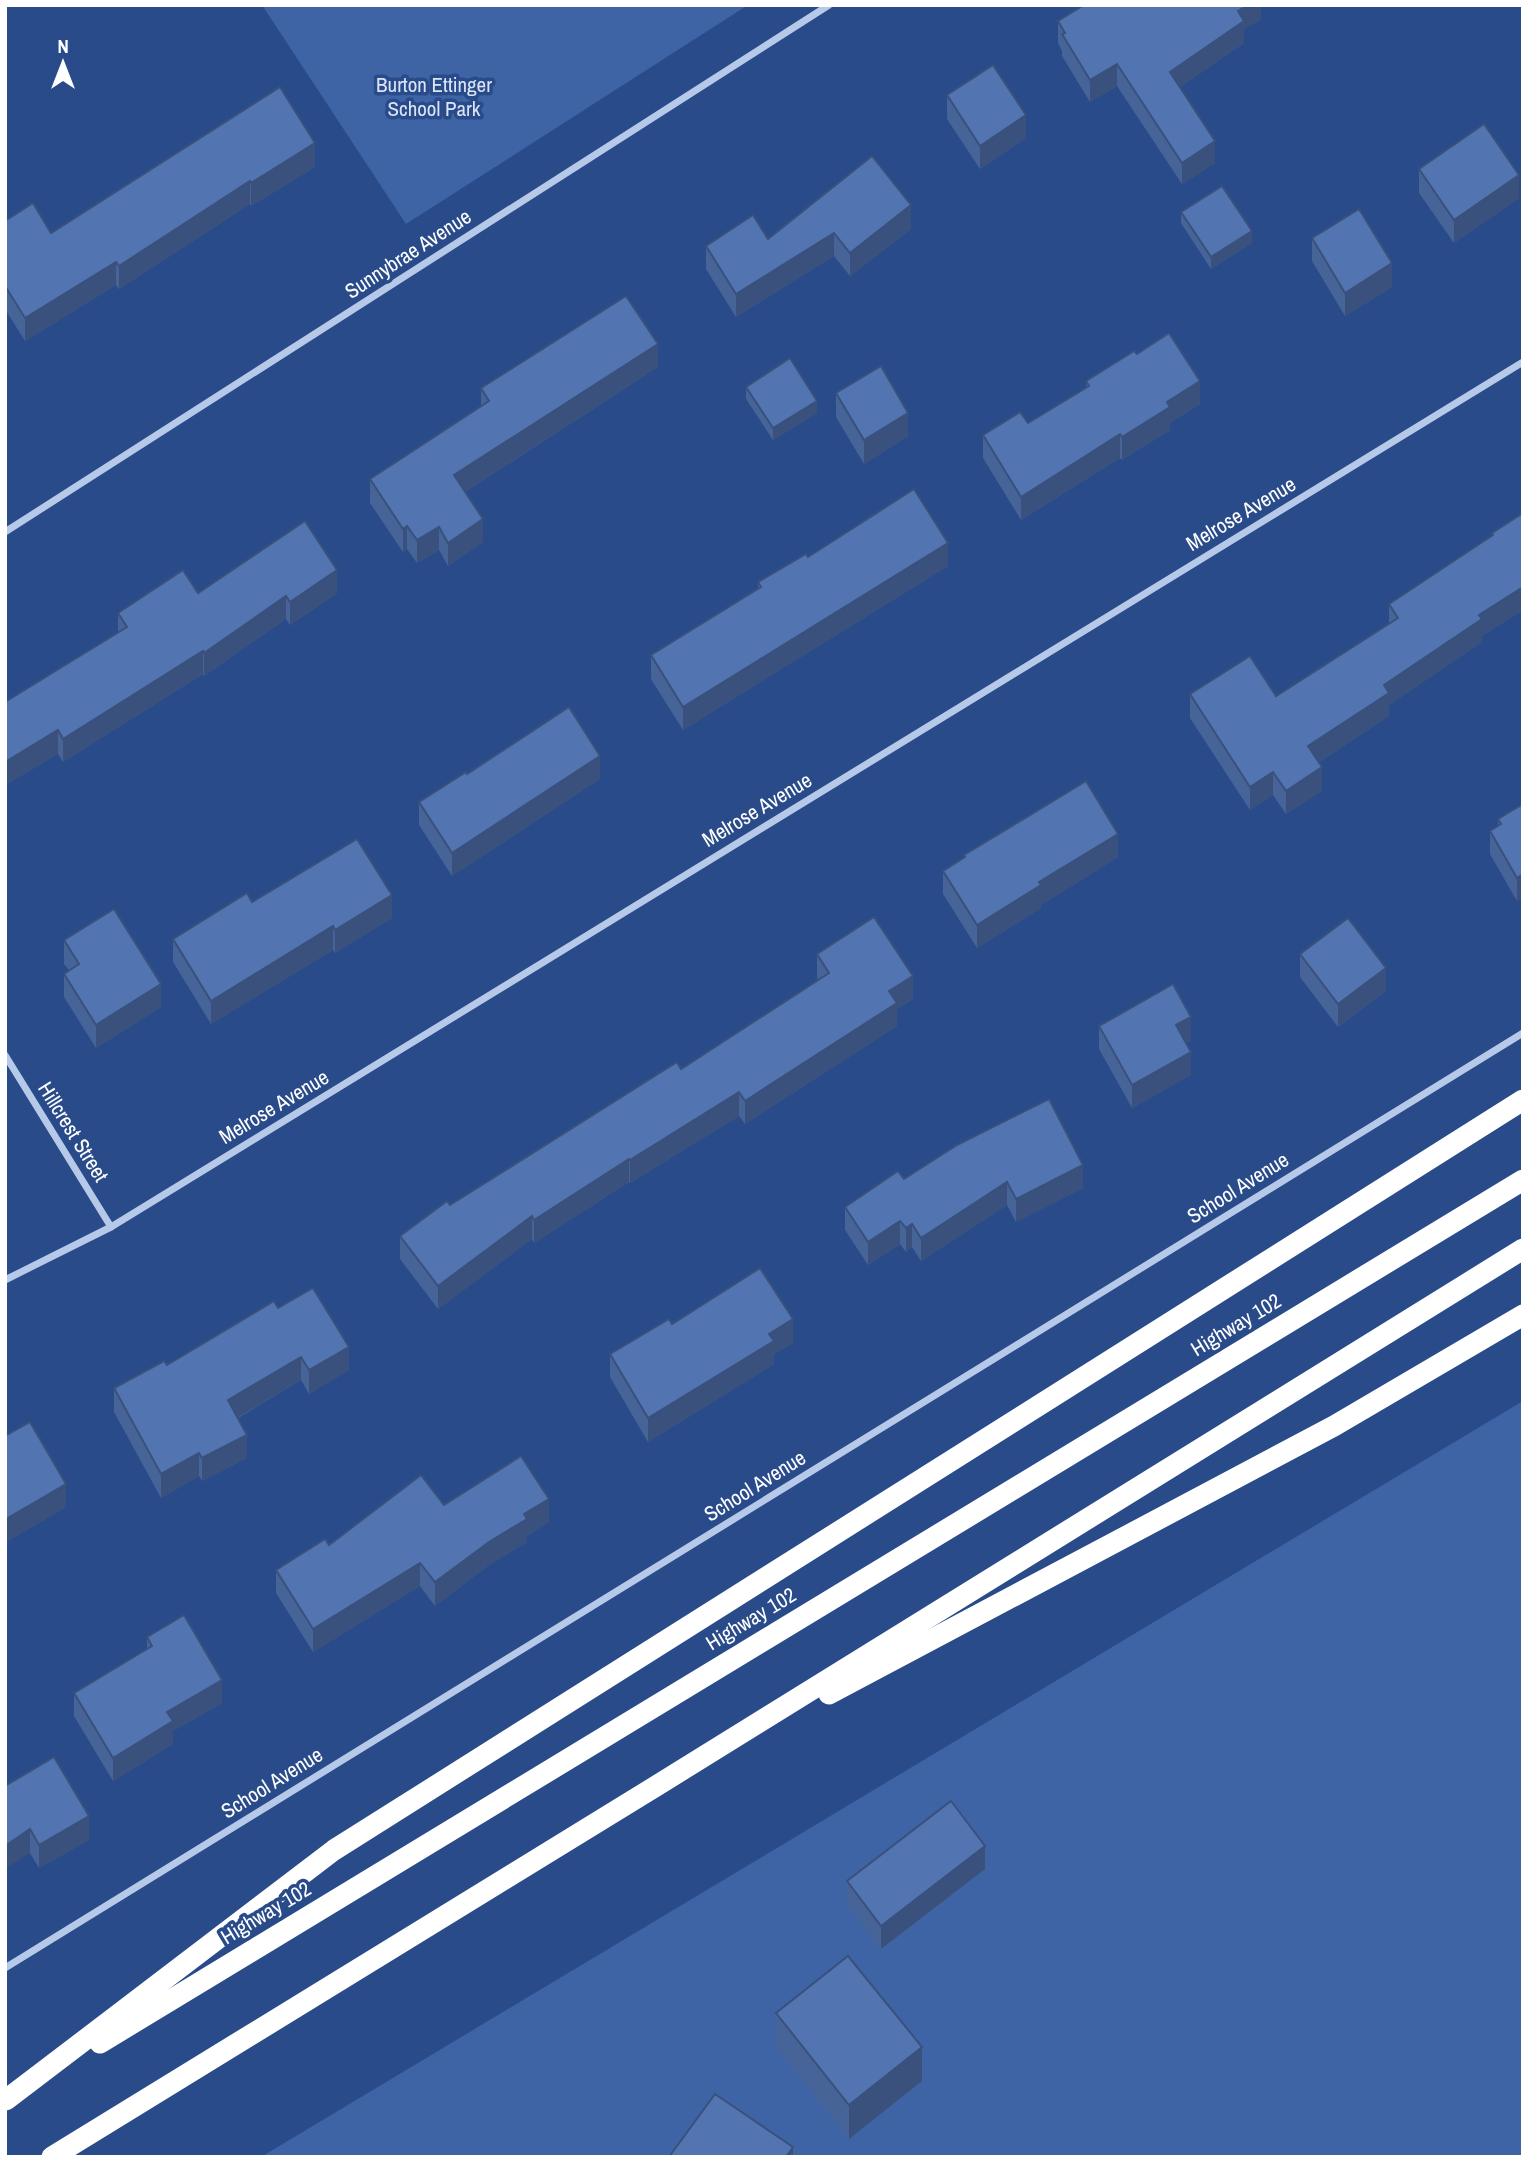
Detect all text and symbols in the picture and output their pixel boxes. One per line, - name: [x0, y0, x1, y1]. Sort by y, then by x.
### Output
- north arrow: [28, 28, 98, 98]
- text: N: [57, 33, 69, 59]
- park label: Burton Ettinger School Park: [376, 70, 492, 123]
- street label: Sunnybrae Avenue: [339, 202, 477, 305]
- street label: Melrose Avenue: [1180, 469, 1301, 558]
- street label: Melrose Avenue: [696, 765, 817, 854]
- street label: Melrose Avenue: [213, 1062, 334, 1151]
- street label: Hillcrest Street: [31, 1076, 116, 1187]
- street label: School Avenue: [1181, 1145, 1294, 1230]
- street label: Highway 102: [1185, 1286, 1286, 1363]
- street label: School Avenue: [698, 1443, 811, 1528]
- street label: Highway 102: [700, 1580, 801, 1657]
- street label: School Avenue: [215, 1740, 328, 1825]
- street label: Highway 102: [215, 1874, 316, 1951]

